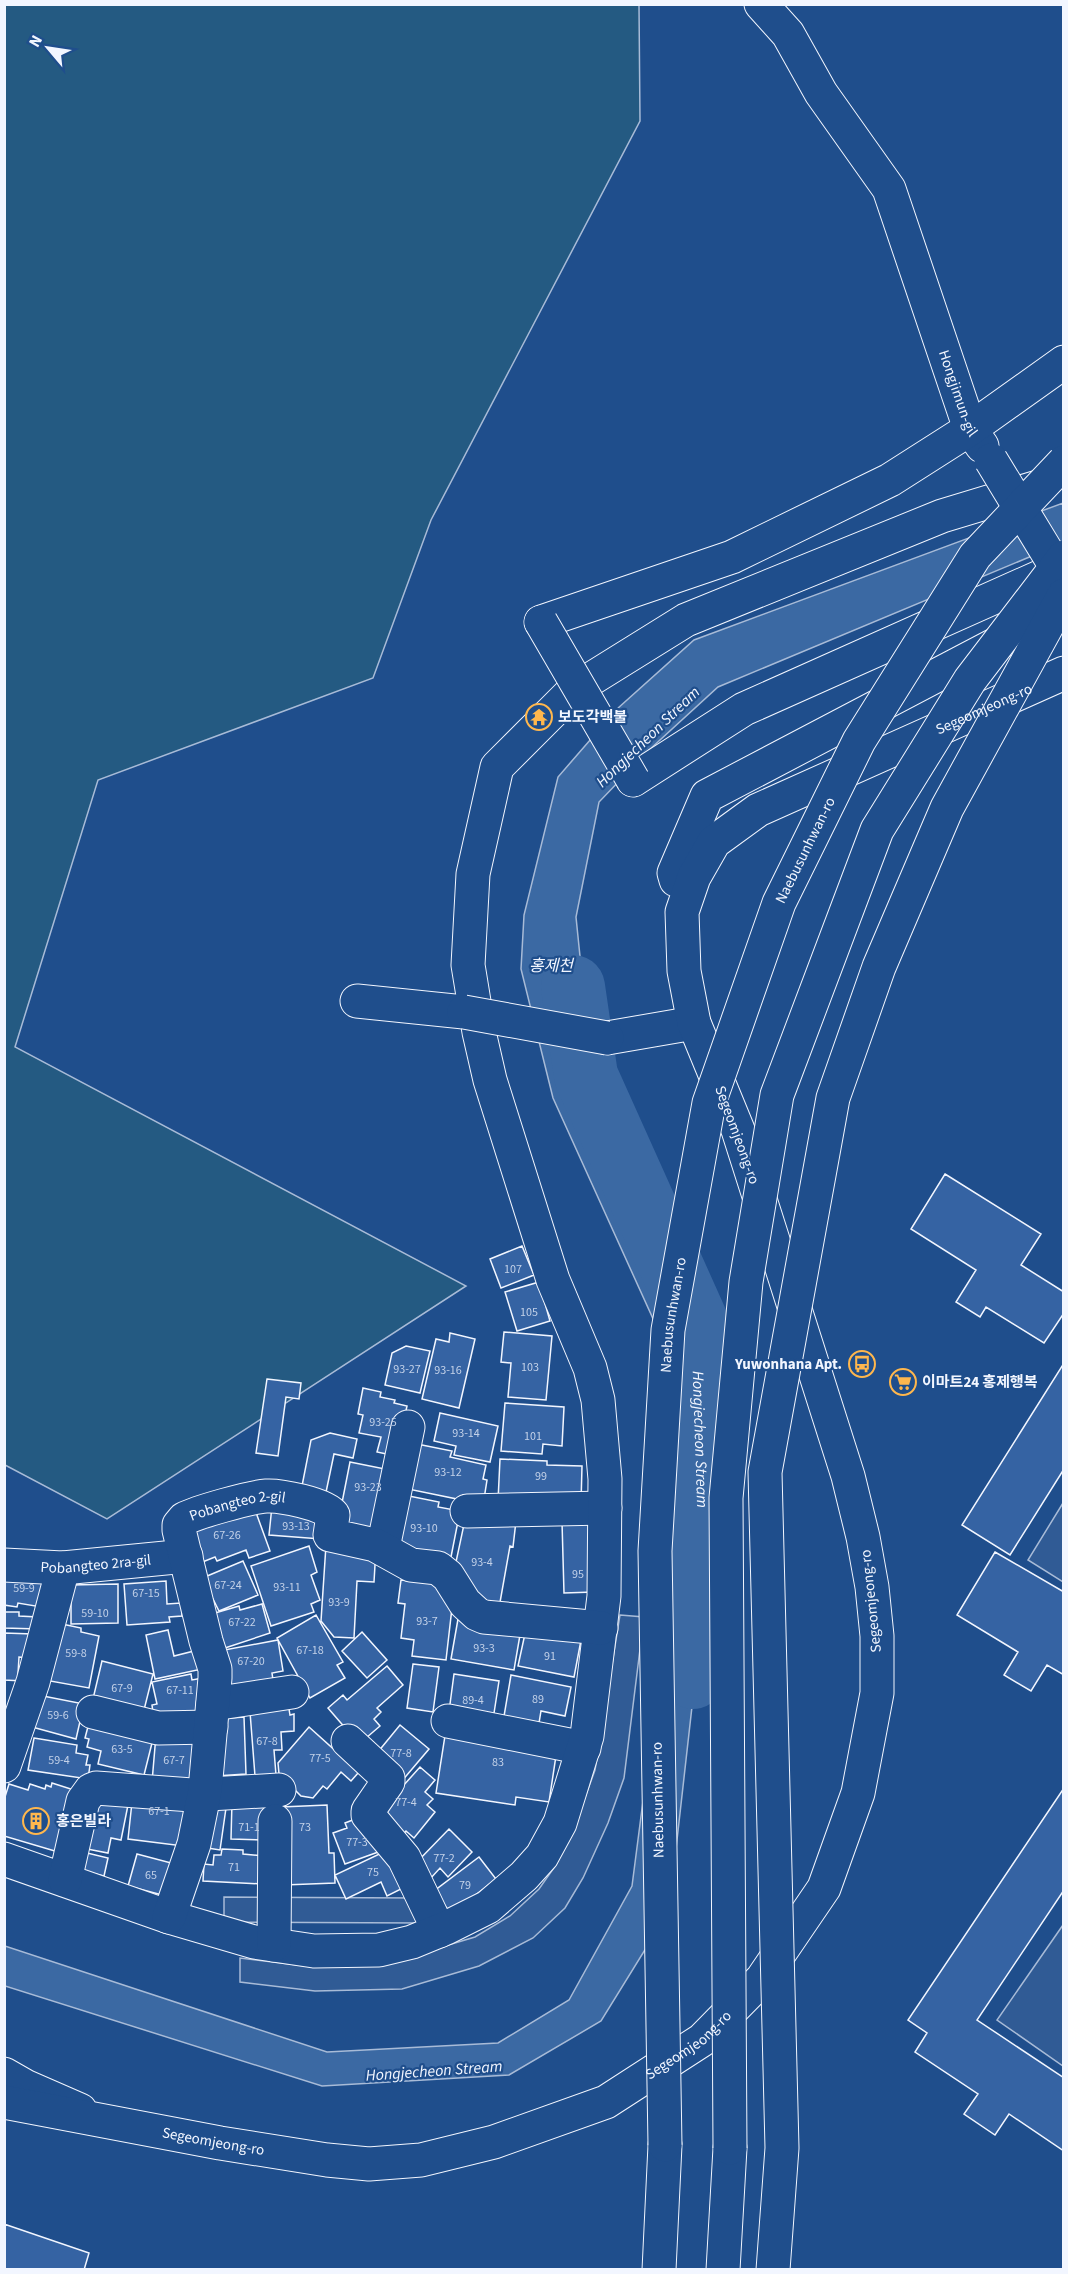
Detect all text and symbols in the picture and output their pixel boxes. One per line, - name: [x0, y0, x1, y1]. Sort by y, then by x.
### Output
- north arrow: [18, 18, 78, 78]
- text: N: [24, 31, 48, 51]
- street label: Hongjimun-gil: [933, 347, 983, 441]
- street label: Segeomjeong-ro: [932, 678, 1035, 740]
- water label: Hongjecheon Stream: [591, 681, 705, 793]
- temple icon: 보도각백불: [524, 702, 554, 732]
- place label: 보도각백불: [558, 707, 627, 728]
- street label: Naebusunhwan-ro: [770, 793, 840, 907]
- water label: 홍제천: [529, 955, 575, 977]
- street label: Segeomjeong-ro: [709, 1083, 765, 1187]
- street label: Naebusunhwan-ro: [655, 1256, 691, 1373]
- house number: 107: [504, 1261, 522, 1278]
- house number: 105: [520, 1304, 538, 1321]
- bus stop icon: Yuwonhana Apt.: [847, 1349, 877, 1379]
- place label: Yuwonhana Apt.: [734, 1354, 842, 1375]
- house number: 103: [521, 1359, 539, 1376]
- house number: 93-27: [393, 1361, 421, 1378]
- house number: 93-16: [434, 1362, 462, 1379]
- supermarket icon: 이마트24 홍제행복: [888, 1367, 918, 1397]
- water label: Hongjecheon Stream: [687, 1371, 713, 1508]
- place label: 이마트24 홍제행복: [922, 1372, 1038, 1393]
- house number: 93-25: [369, 1414, 397, 1431]
- house number: 93-14: [452, 1425, 480, 1442]
- house number: 101: [524, 1428, 542, 1445]
- house number: 93-12: [434, 1464, 462, 1481]
- house number: 99: [535, 1468, 547, 1485]
- house number: 93-23: [354, 1479, 382, 1496]
- street label: Pobangteo 2-gil: [186, 1485, 287, 1526]
- house number: 93-13: [282, 1518, 310, 1535]
- house number: 93-10: [410, 1520, 438, 1537]
- house number: 67-26: [213, 1527, 241, 1544]
- street label: Segeomjeong-ro: [855, 1548, 887, 1654]
- street label: Pobangteo 2ra-gil: [40, 1549, 152, 1579]
- house number: 93-4: [471, 1554, 493, 1571]
- house number: 95: [572, 1566, 584, 1583]
- house number: 67-24: [214, 1577, 242, 1594]
- house number: 93-11: [273, 1579, 301, 1596]
- house number: 59-9: [13, 1580, 35, 1597]
- house number: 67-15: [132, 1585, 160, 1602]
- house number: 93-9: [328, 1594, 350, 1611]
- house number: 59-10: [81, 1605, 109, 1622]
- house number: 93-7: [416, 1613, 438, 1630]
- house number: 67-22: [228, 1614, 256, 1631]
- house number: 93-3: [473, 1640, 495, 1657]
- house number: 67-18: [296, 1642, 324, 1659]
- house number: 59-8: [65, 1645, 87, 1662]
- house number: 91: [544, 1648, 556, 1665]
- house number: 67-20: [237, 1653, 265, 1670]
- house number: 67-9: [111, 1680, 133, 1697]
- house number: 67-11: [166, 1682, 194, 1699]
- house number: 89: [532, 1691, 544, 1708]
- house number: 89-4: [462, 1692, 484, 1709]
- house number: 59-6: [47, 1707, 69, 1724]
- house number: 67-8: [256, 1733, 278, 1750]
- house number: 63-5: [111, 1741, 133, 1758]
- street label: Naebusunhwan-ro: [646, 1742, 670, 1858]
- house number: 77-8: [390, 1745, 412, 1762]
- house number: 77-5: [309, 1750, 331, 1767]
- house number: 59-4: [48, 1752, 70, 1769]
- house number: 67-7: [163, 1752, 185, 1769]
- house number: 83: [492, 1754, 504, 1771]
- house number: 77-4: [395, 1794, 417, 1811]
- house number: 67-1: [148, 1803, 170, 1820]
- building icon: 홍은빌라: [21, 1806, 51, 1836]
- place label: 홍은빌라: [56, 1811, 111, 1832]
- house number: 71-1: [238, 1819, 260, 1836]
- house number: 73: [299, 1819, 311, 1836]
- house number: 77-3: [346, 1834, 368, 1851]
- house number: 77-2: [433, 1850, 455, 1867]
- house number: 71: [228, 1859, 240, 1876]
- house number: 75: [367, 1864, 379, 1881]
- house number: 65: [145, 1867, 157, 1884]
- house number: 79: [459, 1877, 471, 1894]
- street label: Segeomjeong-ro: [641, 2006, 736, 2085]
- water label: Hongjecheon Stream: [365, 2055, 503, 2087]
- street label: Segeomjeong-ro: [160, 2122, 266, 2160]

